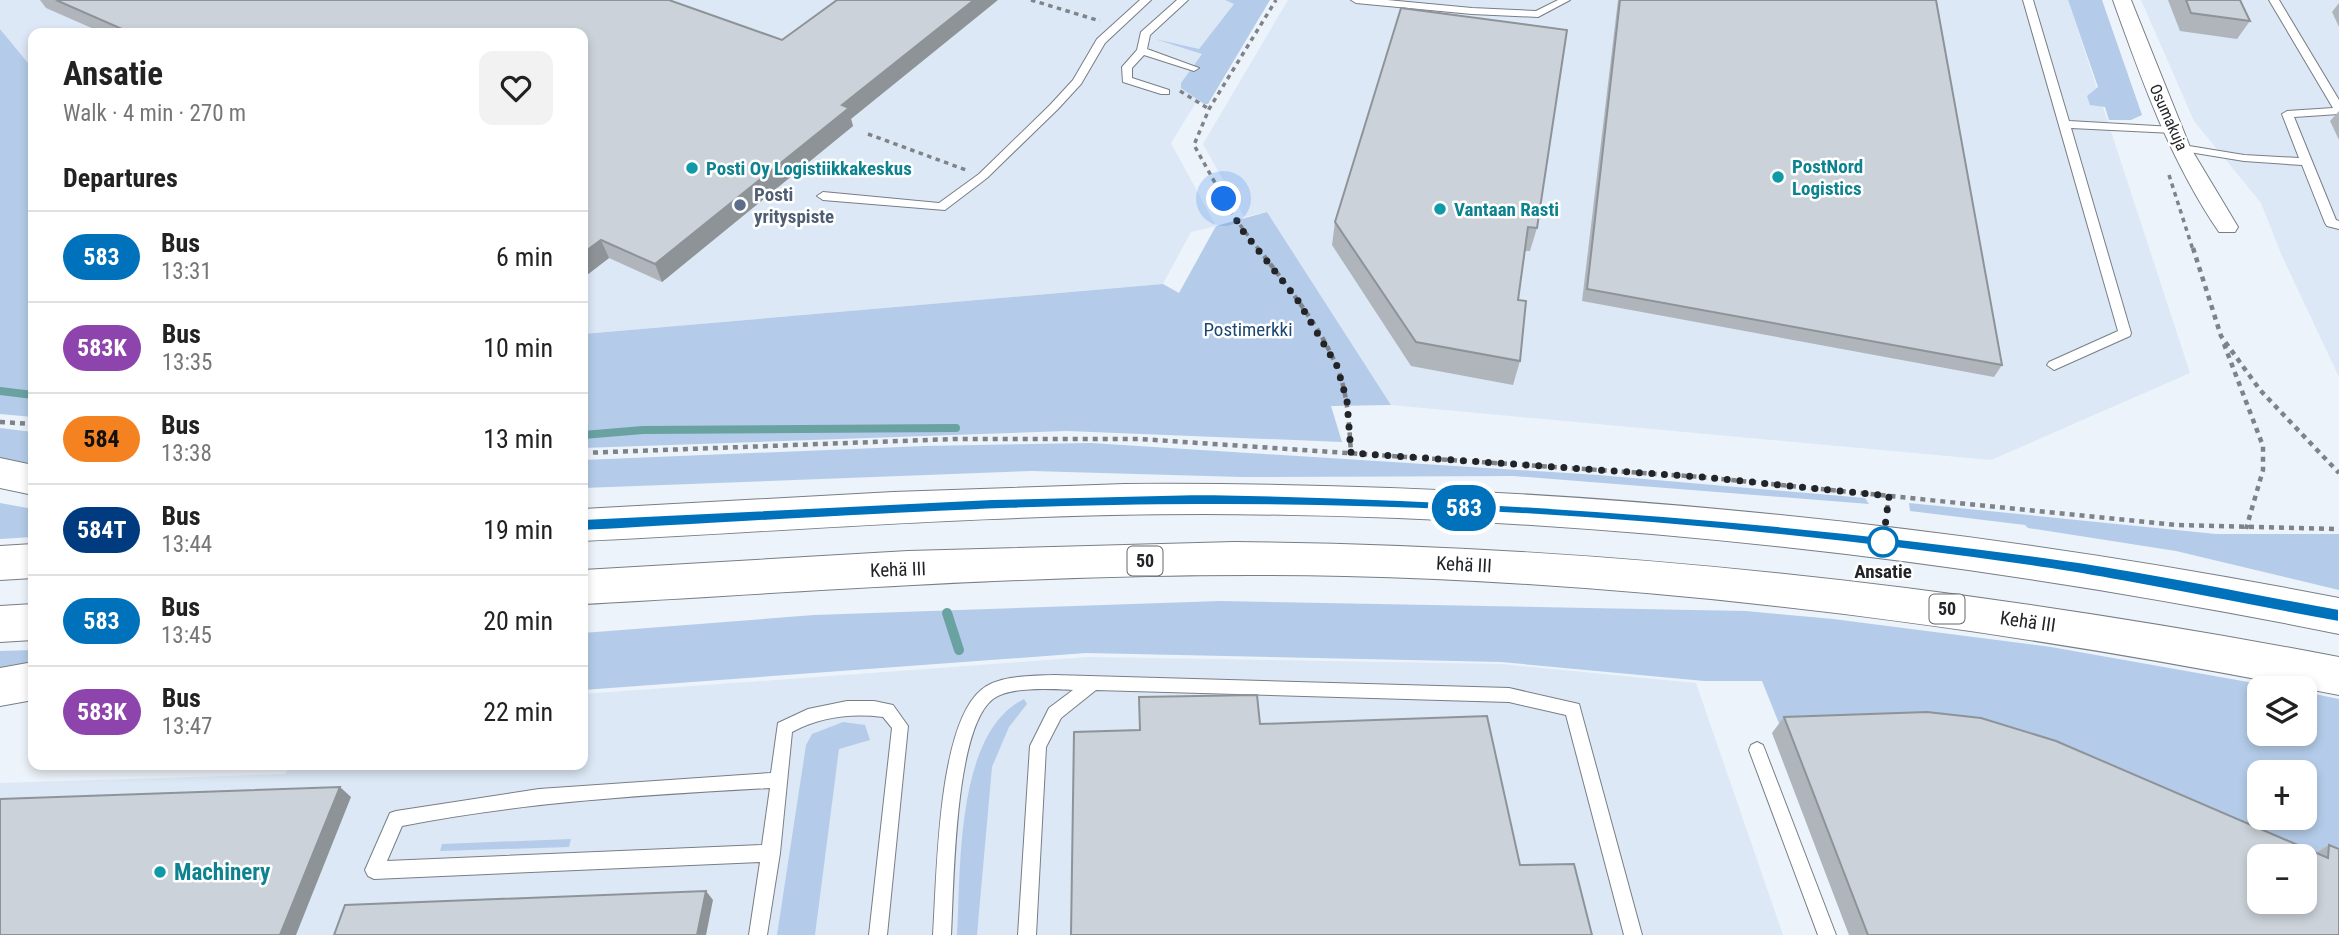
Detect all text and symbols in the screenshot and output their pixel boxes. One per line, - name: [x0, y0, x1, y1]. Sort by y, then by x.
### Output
- button: heart: [479, 51, 553, 125]
- text: Ansatie: [63, 54, 163, 93]
- street label: Osumakuja: [2146, 81, 2192, 153]
- text: Walk · 4 min · 270 m: [63, 100, 246, 127]
- place label: PostNord Logistics: [1792, 155, 1863, 200]
- place label: Posti Oy Logistiikkakeskus: [706, 157, 912, 180]
- marker: Posti Oy Logistiikkakeskus: [684, 160, 700, 176]
- text: Departures: [63, 163, 178, 193]
- marker: PostNord Logistics: [1770, 169, 1786, 185]
- your location: [1206, 181, 1241, 216]
- place label: Posti yrityspiste: [754, 183, 834, 228]
- marker: Posti yrityspiste: [732, 197, 748, 213]
- place label: Vantaan Rasti: [1454, 198, 1559, 221]
- marker: Vantaan Rasti: [1432, 201, 1448, 217]
- text: Bus: [161, 228, 200, 258]
- text: 6 min: [496, 242, 553, 272]
- text: 583: [83, 243, 120, 271]
- text: 13:31: [161, 258, 212, 285]
- park label: Postimerkki: [1203, 318, 1293, 341]
- text: Bus: [162, 319, 201, 349]
- text: 10 min: [483, 333, 553, 363]
- text: 583K: [77, 334, 127, 362]
- text: 13:35: [162, 349, 212, 376]
- text: Bus: [161, 410, 200, 440]
- text: 13 min: [483, 424, 553, 454]
- text: 584: [83, 425, 120, 453]
- text: 13:38: [161, 440, 212, 467]
- line badge: 583: [1424, 485, 1504, 531]
- text: 583: [1446, 494, 1482, 522]
- text: Bus: [161, 501, 201, 531]
- text: 19 min: [483, 515, 553, 545]
- text: 584T: [77, 516, 126, 544]
- marker: Ansatie: [1868, 527, 1898, 557]
- text: 13:44: [161, 531, 212, 558]
- road number: 50: [1128, 546, 1162, 576]
- street label: Kehä III: [1435, 552, 1492, 577]
- street label: Kehä III: [870, 557, 926, 582]
- place label: Ansatie: [1854, 560, 1912, 583]
- text: Bus: [161, 592, 200, 622]
- road number: 50: [1930, 594, 1965, 624]
- text: 20 min: [483, 606, 553, 636]
- street label: Kehä III: [1999, 606, 2057, 637]
- text: 583: [83, 607, 120, 635]
- text: 13:45: [161, 622, 212, 649]
- map controls: [2247, 676, 2317, 914]
- button: layers: [2247, 676, 2317, 746]
- text: Bus: [162, 683, 201, 713]
- text: 22 min: [483, 697, 553, 727]
- text: 583K: [77, 698, 127, 726]
- text: 13:47: [162, 713, 212, 740]
- button: +: [2247, 760, 2317, 830]
- button: −: [2247, 844, 2317, 914]
- place label: Machinery: [174, 859, 271, 886]
- marker: Machinery: [152, 864, 168, 880]

